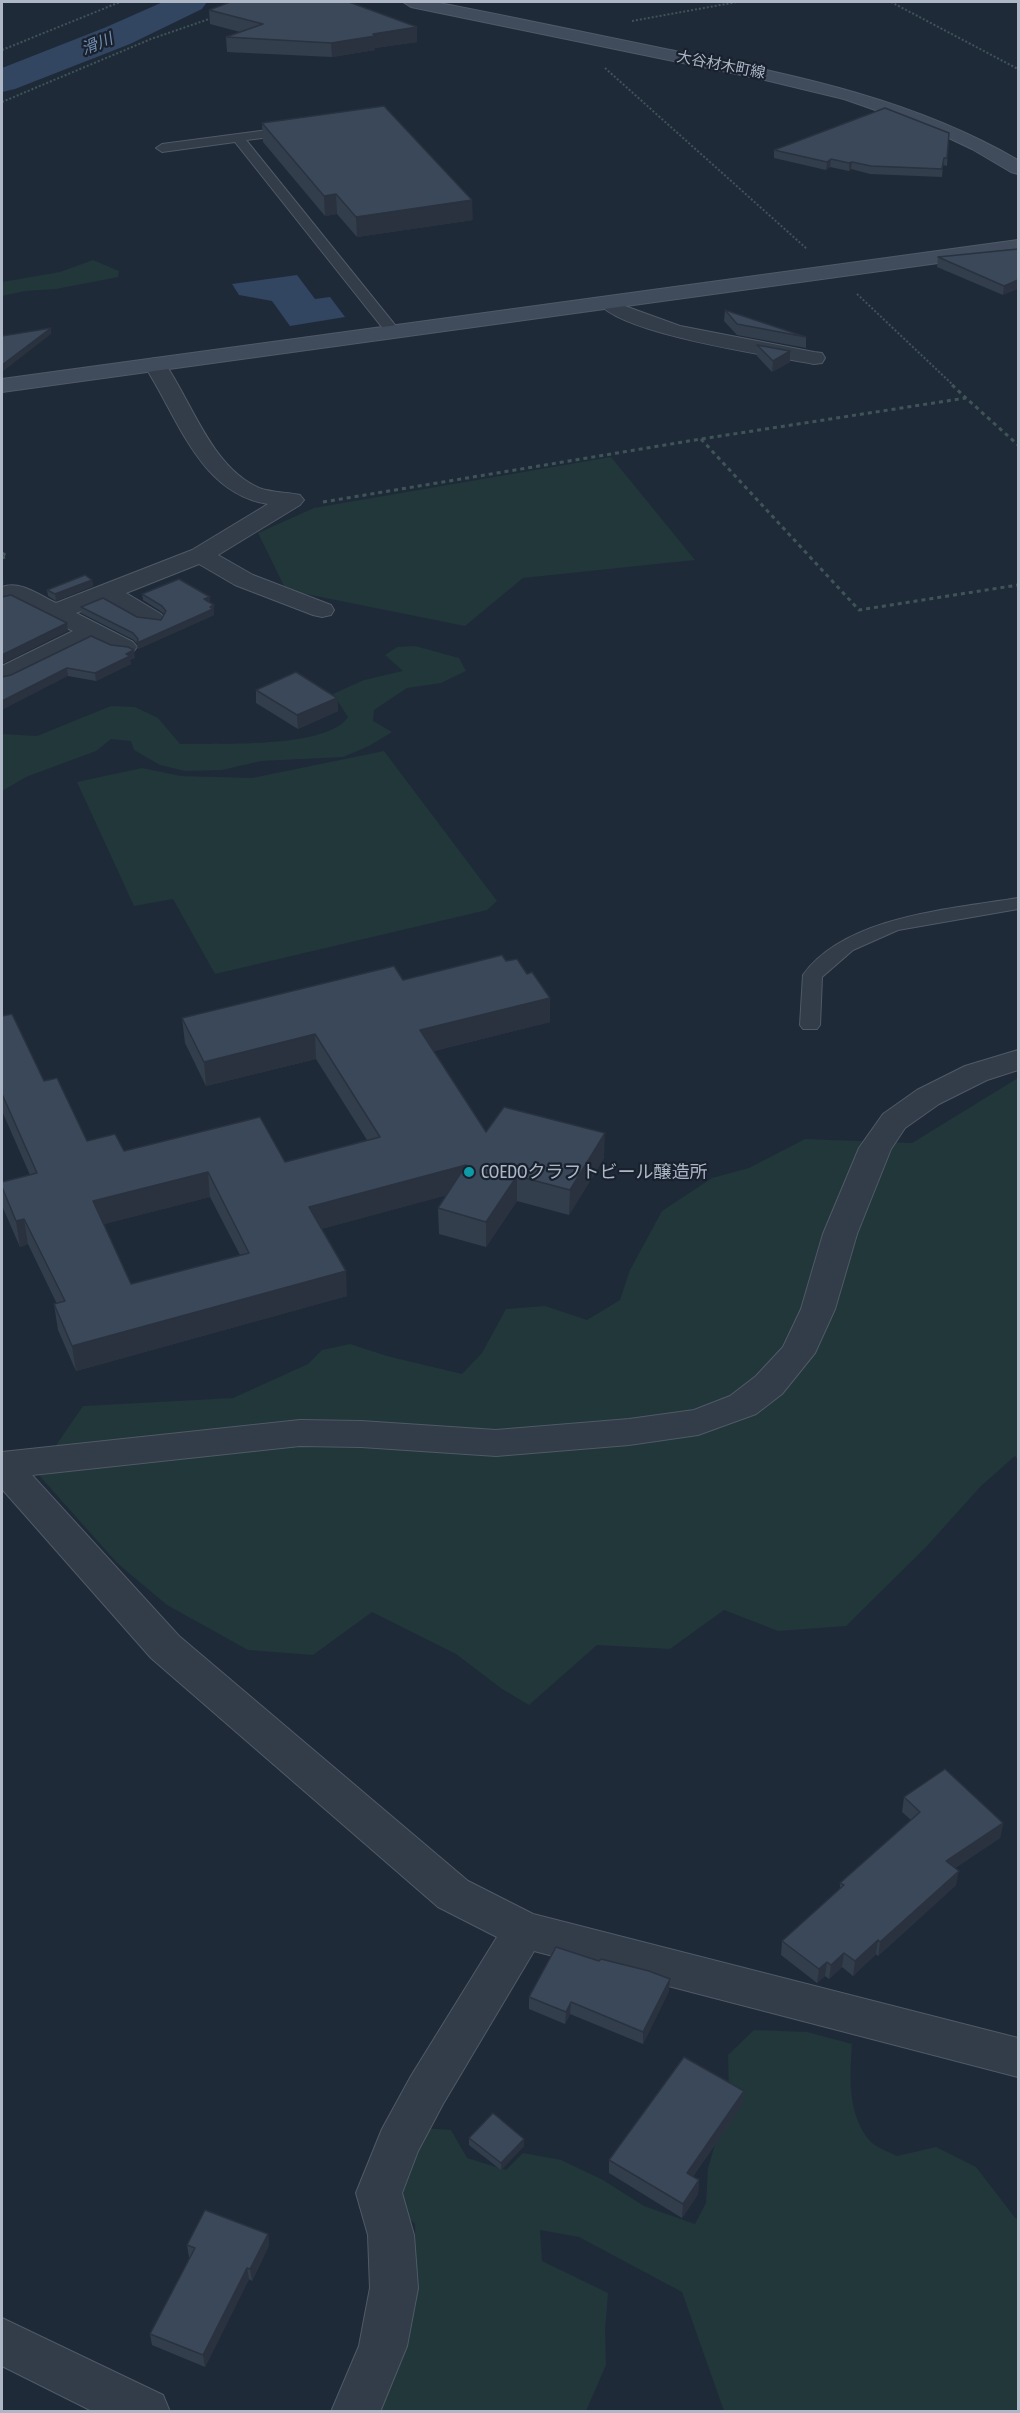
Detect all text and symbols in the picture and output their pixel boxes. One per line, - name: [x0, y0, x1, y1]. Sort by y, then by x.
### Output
- water label: 滑川: [79, 29, 115, 59]
- street label: 大谷材木町線: [675, 48, 767, 82]
- place label: COEDOクラフトビール醸造所: [481, 1161, 708, 1183]
- marker: COEDOクラフトビール醸造所: [462, 1165, 476, 1179]

